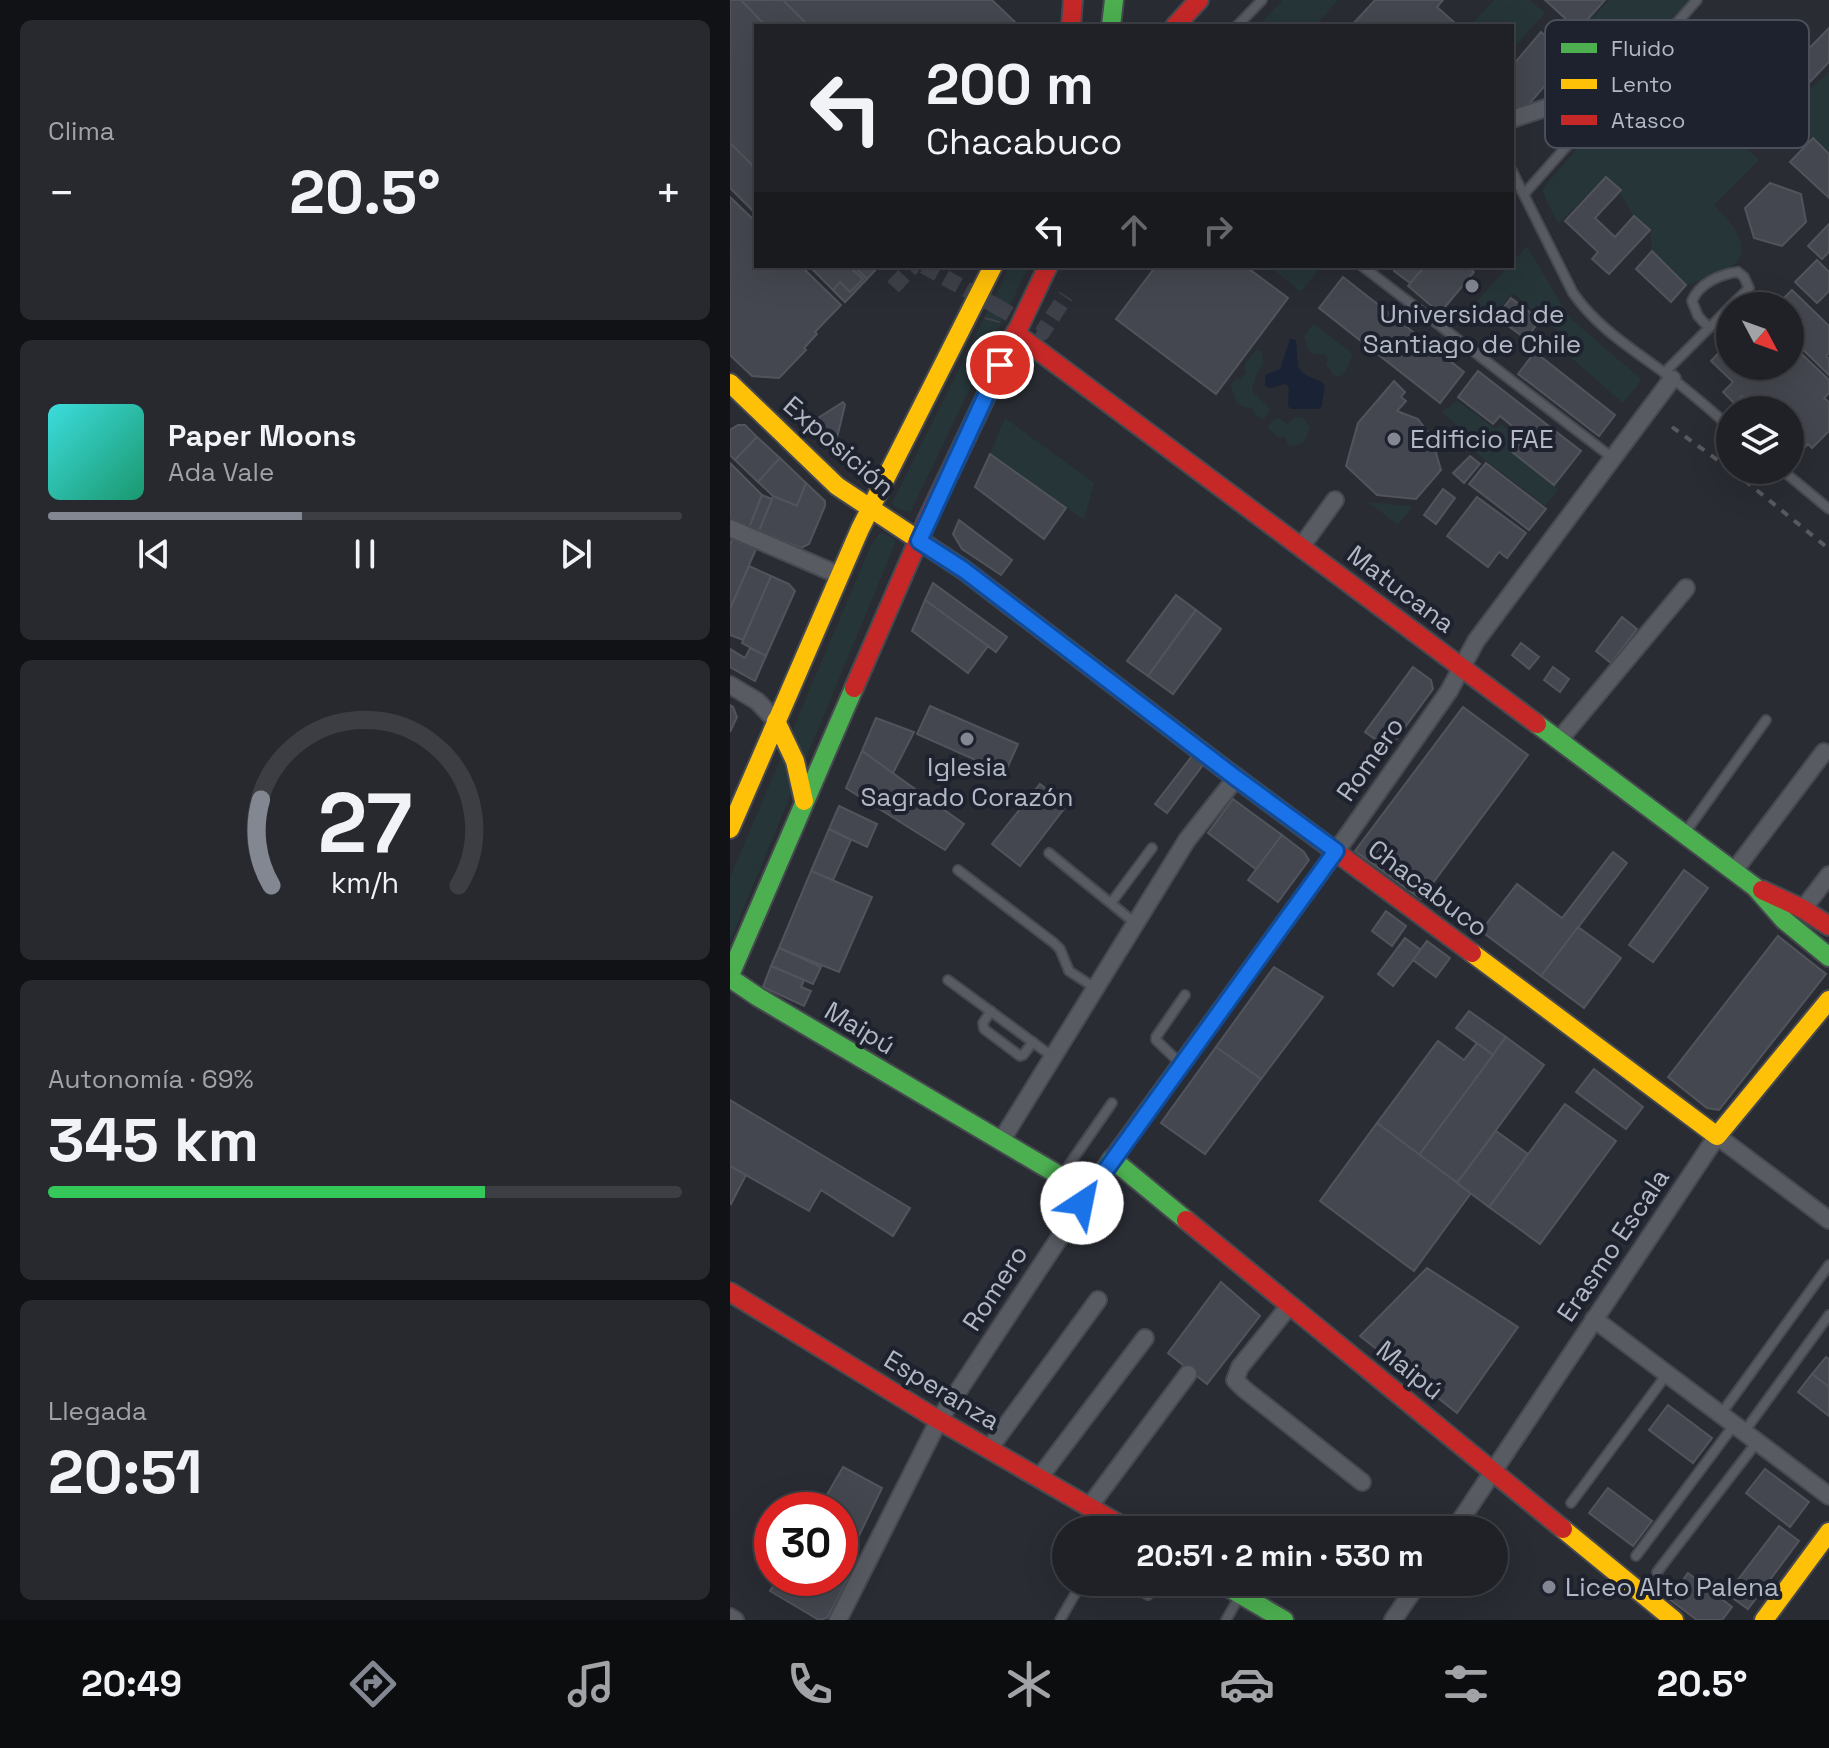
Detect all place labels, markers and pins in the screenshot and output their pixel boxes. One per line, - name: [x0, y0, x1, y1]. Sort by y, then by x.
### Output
- marker: Universidad de Santiago de Chile: [1463, 277, 1481, 295]
- place label: Universidad de Santiago de Chile: [1363, 297, 1581, 361]
- pin: [966, 331, 1034, 399]
- place label: Edificio FAE: [1410, 422, 1554, 456]
- marker: Edificio FAE: [1385, 430, 1403, 448]
- marker: Iglesia Sagrado Corazón: [958, 730, 976, 748]
- place label: Iglesia Sagrado Corazón: [861, 750, 1073, 814]
- place label: Liceo Alto Palena: [1565, 1570, 1779, 1604]
- marker: Liceo Alto Palena: [1540, 1578, 1558, 1596]

